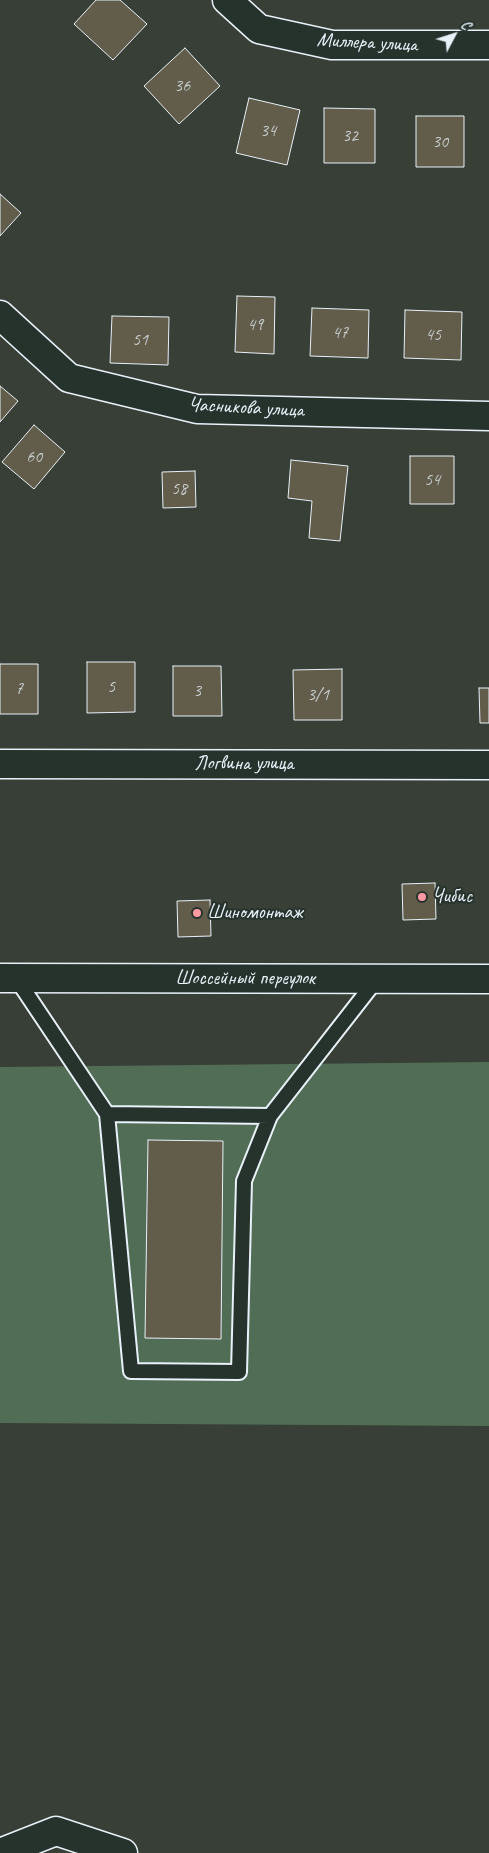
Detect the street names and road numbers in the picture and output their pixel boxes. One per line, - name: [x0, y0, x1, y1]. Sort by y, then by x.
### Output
- street label: Миллера улица: [316, 28, 418, 58]
- street label: Часникова улица: [188, 393, 304, 423]
- street label: Логвина улица: [194, 752, 294, 776]
- street label: Шоссейный переулок: [175, 967, 315, 991]

